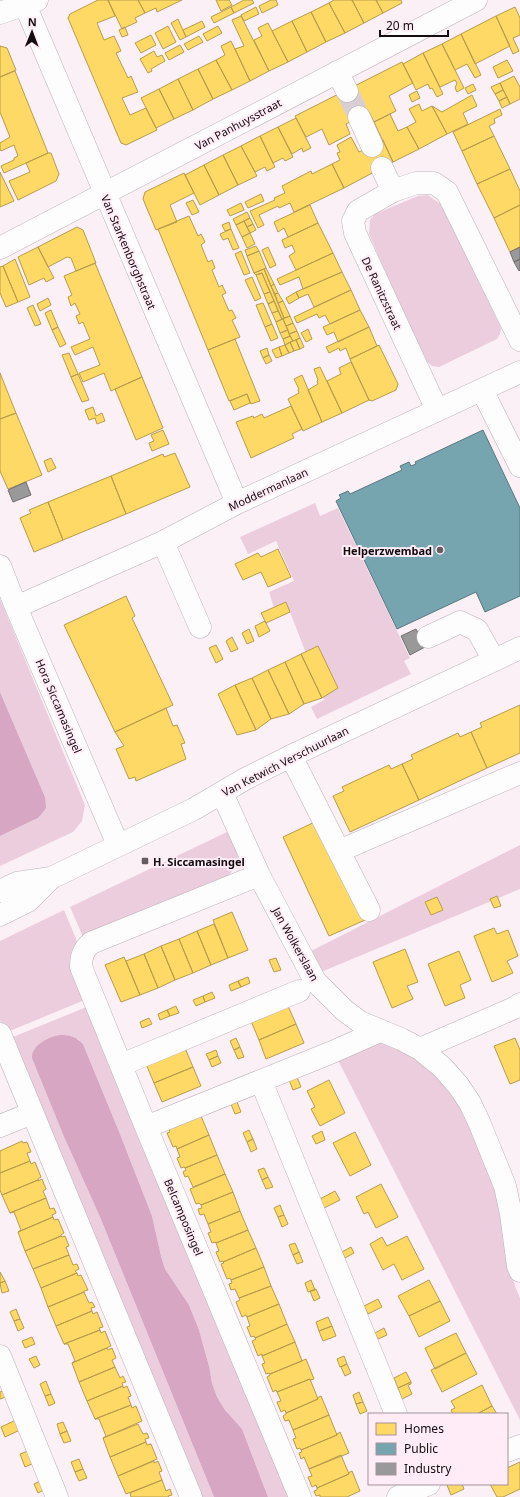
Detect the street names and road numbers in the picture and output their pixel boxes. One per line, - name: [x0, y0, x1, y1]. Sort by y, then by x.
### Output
- street label: Van Panhuysstraat: [192, 95, 284, 153]
- street label: Van Starkenborghstraat: [98, 192, 160, 312]
- street label: De Ranitzstraat: [359, 254, 405, 332]
- street label: Moddermanlaan: [226, 464, 310, 514]
- street label: Hora Siccamasingel: [32, 657, 86, 755]
- street label: Van Ketwich Verschuurlaan: [219, 722, 351, 800]
- street label: Jan Wolkerslaan: [269, 904, 322, 984]
- street label: Belcamposingel: [161, 1176, 207, 1258]

